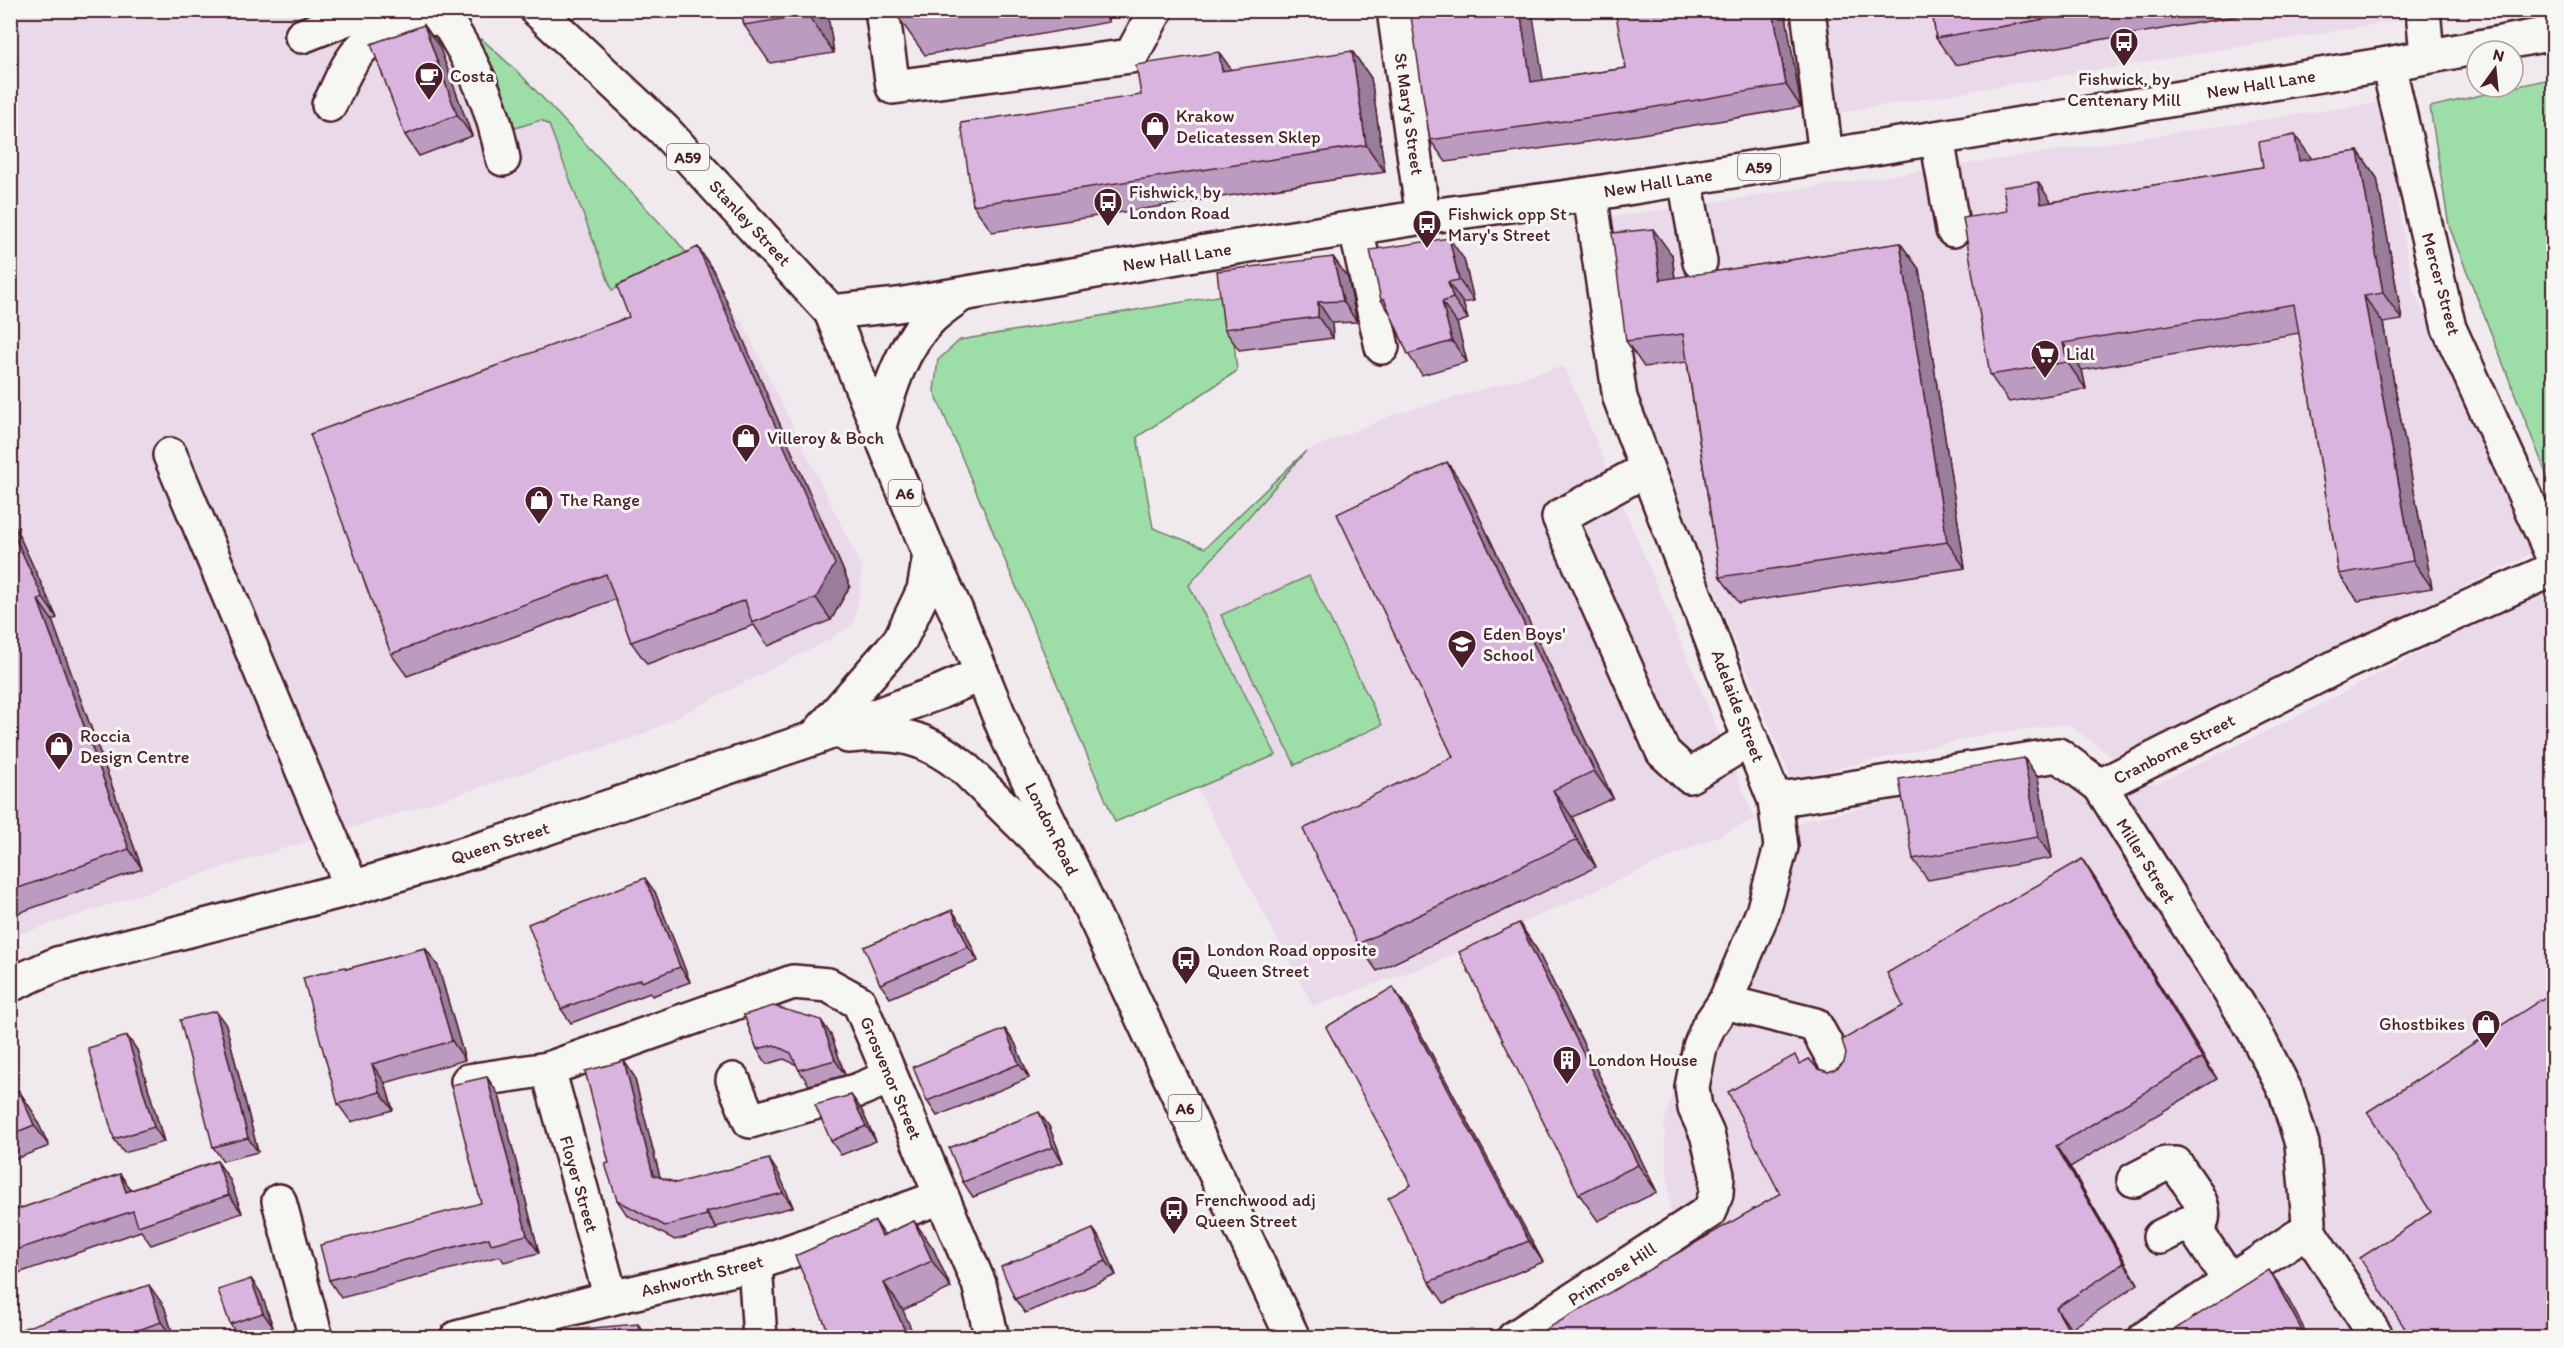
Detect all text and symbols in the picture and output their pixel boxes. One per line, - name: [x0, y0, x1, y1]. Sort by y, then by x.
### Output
- bus stop icon: Fishwick, by Centenary Mill: [2108, 26, 2140, 68]
- north arrow: [2465, 39, 2525, 99]
- text: N: [2491, 44, 2506, 66]
- street label: St Mary's Street: [1390, 51, 1429, 177]
- cafe icon: Costa: [413, 60, 445, 102]
- place label: Costa: [450, 65, 495, 87]
- street label: New Hall Lane: [2205, 65, 2317, 103]
- place label: Fishwick, by Centenary Mill: [2067, 68, 2181, 111]
- place label: Krakow Delicatessen Sklep: [1176, 105, 1321, 148]
- shop icon: Krakow Delicatessen Sklep: [1139, 110, 1171, 152]
- road number: A59: [667, 144, 709, 170]
- road number: A59: [1738, 154, 1780, 180]
- street label: New Hall Lane: [1602, 164, 1714, 202]
- street label: Stanley Street: [704, 175, 796, 271]
- place label: Fishwick, by London Road: [1129, 181, 1230, 224]
- bus stop icon: Fishwick, by London Road: [1092, 186, 1124, 228]
- place label: Fishwick opp St Mary's Street: [1448, 203, 1567, 246]
- bus stop icon: Fishwick opp St Mary's Street: [1411, 208, 1443, 250]
- street label: Mercer Street: [2417, 230, 2465, 338]
- street label: New Hall Lane: [1121, 238, 1233, 276]
- supermarket icon: Lidl: [2029, 338, 2061, 380]
- place label: Lidl: [2066, 343, 2095, 365]
- shop icon: Villeroy & Boch: [730, 422, 762, 464]
- place label: Villeroy & Boch: [767, 427, 884, 449]
- road number: A6: [888, 480, 922, 506]
- shop icon: The Range: [523, 484, 555, 526]
- place label: The Range: [560, 489, 640, 511]
- place label: Eden Boys' School: [1483, 623, 1566, 666]
- school or university icon: Eden Boys' School: [1446, 628, 1478, 670]
- street label: Adelaide Street: [1706, 647, 1770, 765]
- street label: Cranborne Street: [2110, 709, 2239, 789]
- place label: Roccia Design Centre: [80, 725, 189, 768]
- shop icon: Roccia Design Centre: [43, 730, 75, 772]
- street label: London Road: [1020, 779, 1084, 879]
- street label: Miller Street: [2111, 814, 2181, 908]
- street label: Queen Street: [448, 817, 552, 869]
- place label: London Road opposite Queen Street: [1207, 939, 1376, 982]
- bus stop icon: London Road opposite Queen Street: [1170, 944, 1202, 986]
- shop icon: Ghostbikes: [2470, 1008, 2502, 1050]
- street label: Grosvenor Street: [855, 1013, 927, 1143]
- place label: Ghostbikes: [2379, 1013, 2465, 1035]
- building icon: London House: [1551, 1044, 1583, 1086]
- place label: London House: [1588, 1049, 1698, 1071]
- road number: A6: [1168, 1095, 1202, 1121]
- street label: Floyer Street: [555, 1133, 603, 1235]
- place label: Frenchwood adj Queen Street: [1195, 1189, 1316, 1232]
- bus stop icon: Frenchwood adj Queen Street: [1158, 1194, 1190, 1236]
- street label: Primrose Hill: [1564, 1237, 1660, 1311]
- street label: Ashworth Street: [639, 1250, 766, 1302]

